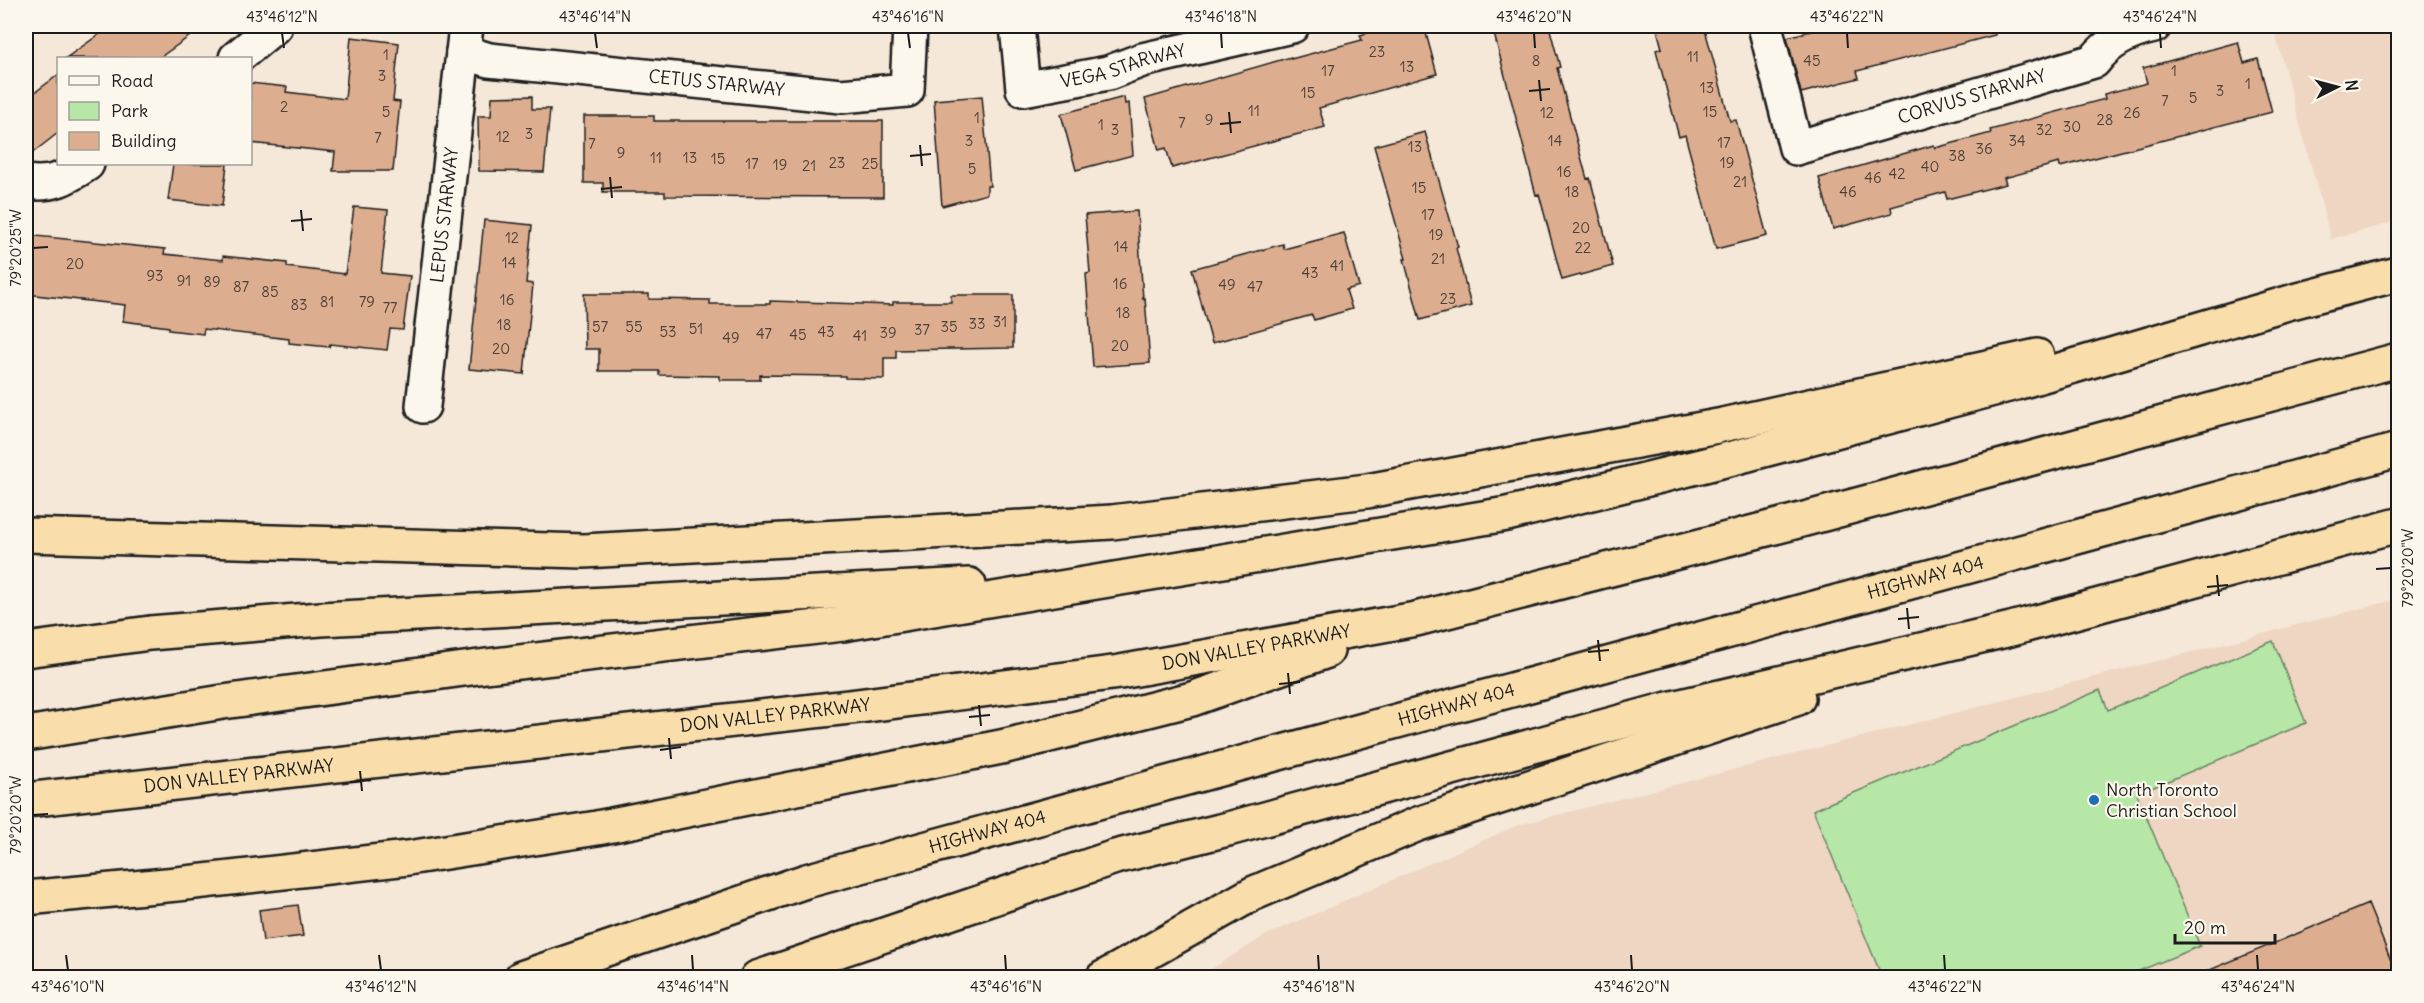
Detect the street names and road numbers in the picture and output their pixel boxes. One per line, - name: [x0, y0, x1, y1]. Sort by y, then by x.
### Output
- street label: VEGA STARWAY: [1058, 39, 1188, 93]
- street label: CETUS STARWAY: [647, 64, 786, 101]
- street label: CORVUS STARWAY: [1895, 64, 2048, 129]
- street label: LEPUS STARWAY: [425, 146, 463, 284]
- street label: HIGHWAY 404: [1865, 551, 1986, 604]
- street label: DON VALLEY PARKWAY: [1160, 619, 1353, 675]
- street label: HIGHWAY 404: [1395, 678, 1517, 731]
- street label: DON VALLEY PARKWAY: [679, 693, 872, 737]
- street label: DON VALLEY PARKWAY: [142, 753, 335, 798]
- street label: HIGHWAY 404: [926, 805, 1048, 858]

